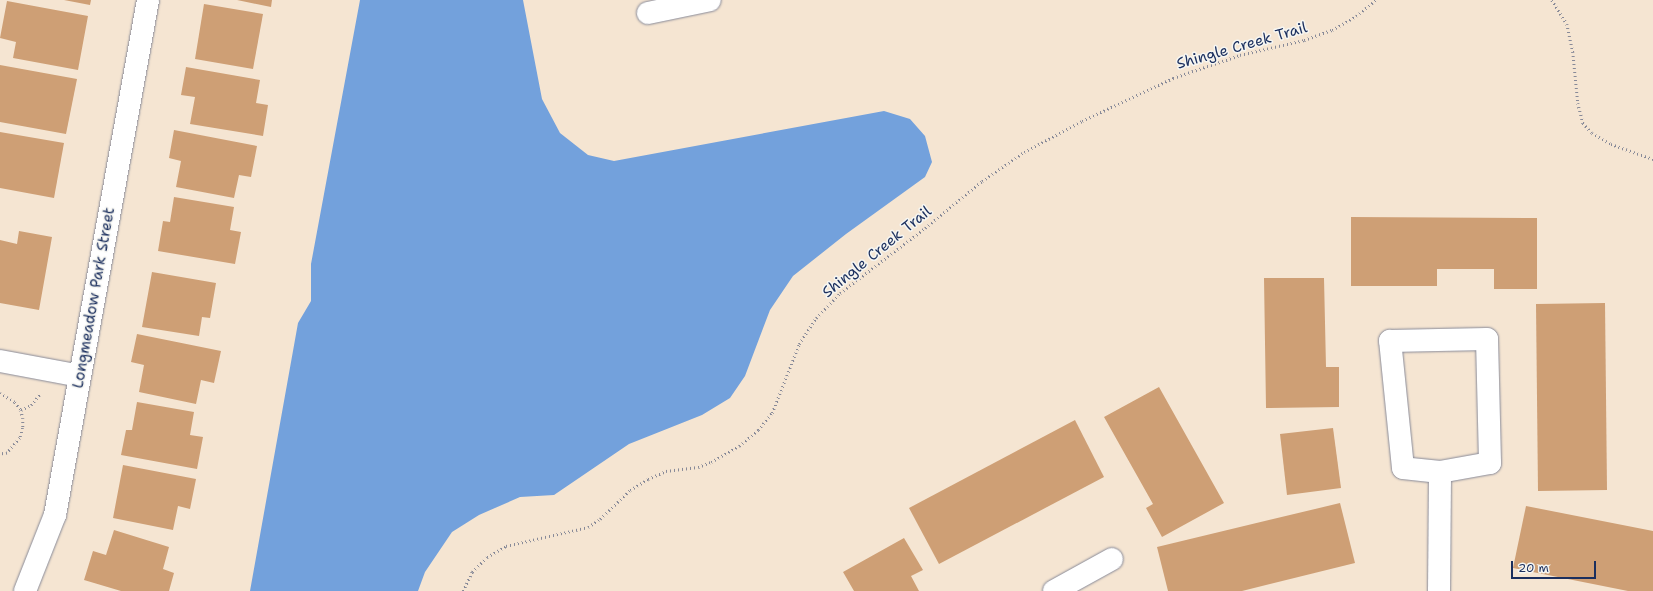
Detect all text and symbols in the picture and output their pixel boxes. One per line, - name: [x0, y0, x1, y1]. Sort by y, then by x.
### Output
- street label: Shingle Creek Trail: [1175, 19, 1309, 73]
- street label: Shingle Creek Trail: [819, 203, 935, 301]
- street label: Longmeadow Park Street: [69, 206, 119, 390]
- scale bar: [1513, 553, 1598, 579]
- text: 20 m: [1518, 560, 1549, 576]

